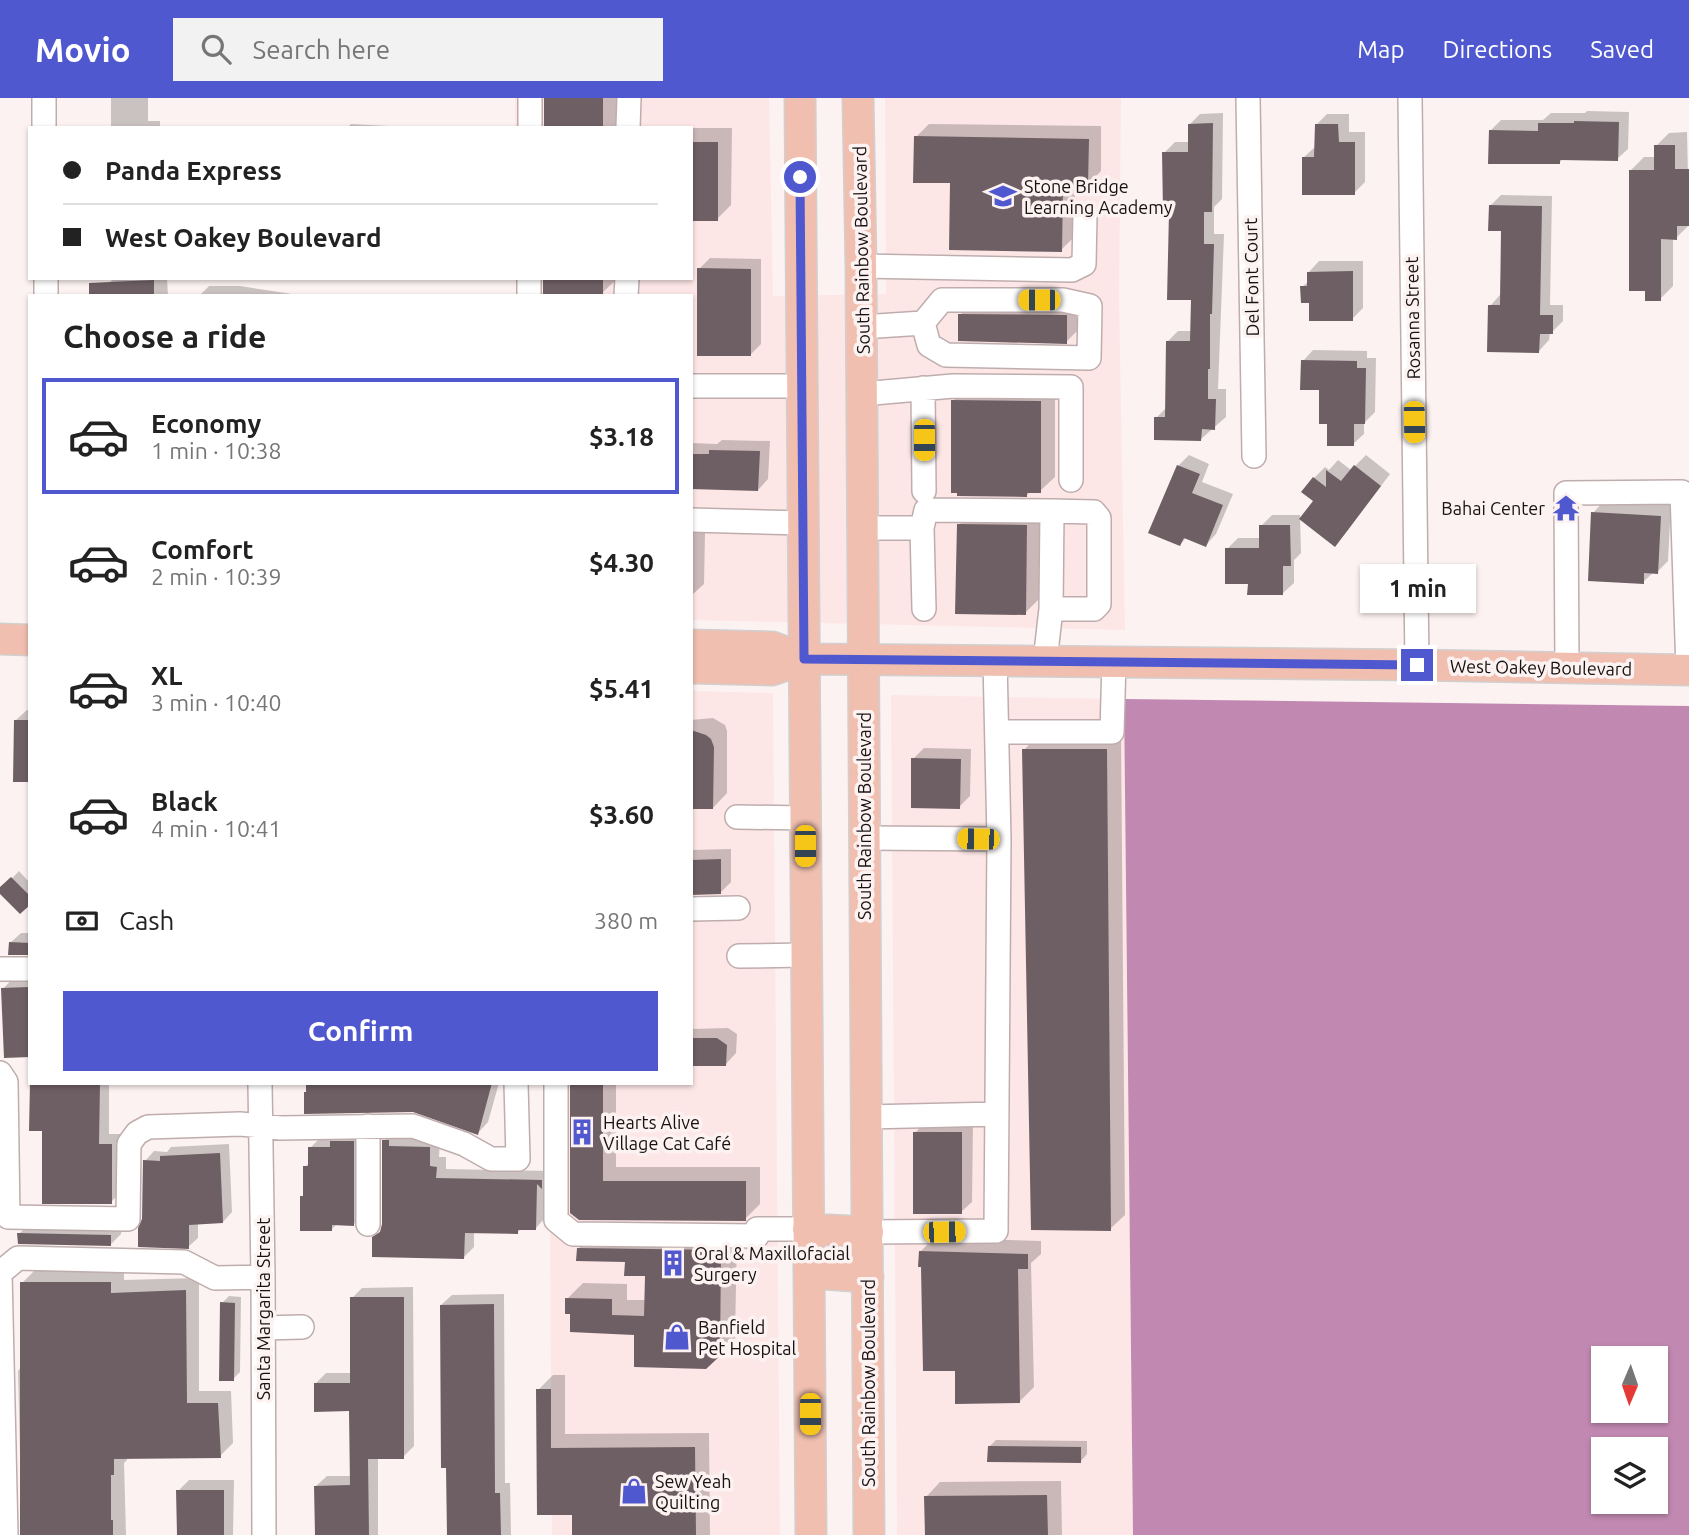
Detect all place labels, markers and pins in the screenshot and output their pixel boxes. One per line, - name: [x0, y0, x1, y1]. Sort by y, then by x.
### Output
- place label: Stone Bridge Learning Academy: [1024, 176, 1173, 217]
- school or university icon: Stone Bridge Learning Academy: [988, 181, 1018, 211]
- temple icon: Bahai Center: [1551, 493, 1581, 523]
- place label: Bahai Center: [1441, 498, 1545, 518]
- place label: Hearts Alive Village Cat Café: [603, 1112, 731, 1153]
- building icon: Hearts Alive Village Cat Café: [567, 1117, 597, 1147]
- place label: Oral & Maxillofacial Surgery: [694, 1243, 850, 1284]
- building icon: Oral & Maxillofacial Surgery: [658, 1248, 688, 1278]
- place label: Banfield Pet Hospital: [698, 1317, 797, 1358]
- shop icon: Banfield Pet Hospital: [662, 1322, 692, 1352]
- place label: Sew Yeah Quilting: [655, 1471, 732, 1513]
- shop icon: Sew Yeah Quilting: [619, 1476, 649, 1506]

